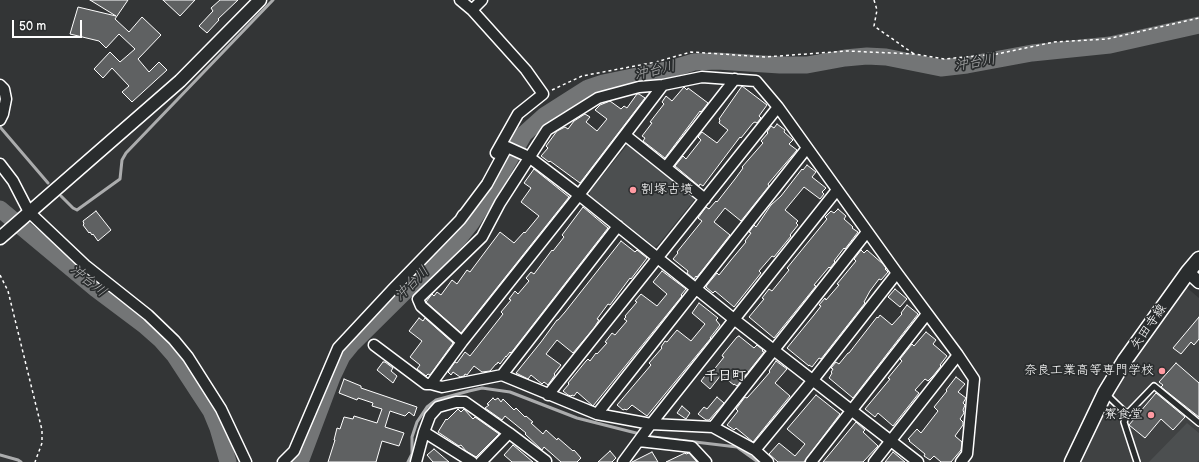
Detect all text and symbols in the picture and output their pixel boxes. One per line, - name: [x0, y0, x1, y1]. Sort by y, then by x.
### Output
- scale bar: [14, 12, 84, 38]
- text: 50 m: [19, 19, 46, 34]
- water label: 沖台川: [953, 51, 997, 75]
- water label: 沖台川: [633, 58, 677, 84]
- place label: 割塚古墳: [641, 182, 693, 198]
- marker: 割塚古墳: [628, 185, 638, 195]
- water label: 沖台川: [66, 261, 110, 301]
- water label: 沖台川: [391, 263, 433, 305]
- street label: 矢田寺線: [1128, 301, 1170, 353]
- place label: 奈良工業高等専門学校: [1024, 363, 1154, 379]
- marker: 奈良工業高等専門学校: [1157, 366, 1167, 376]
- district label: 千日町: [704, 368, 746, 384]
- place label: 寮食堂: [1104, 407, 1143, 423]
- marker: 寮食堂: [1146, 410, 1156, 420]

